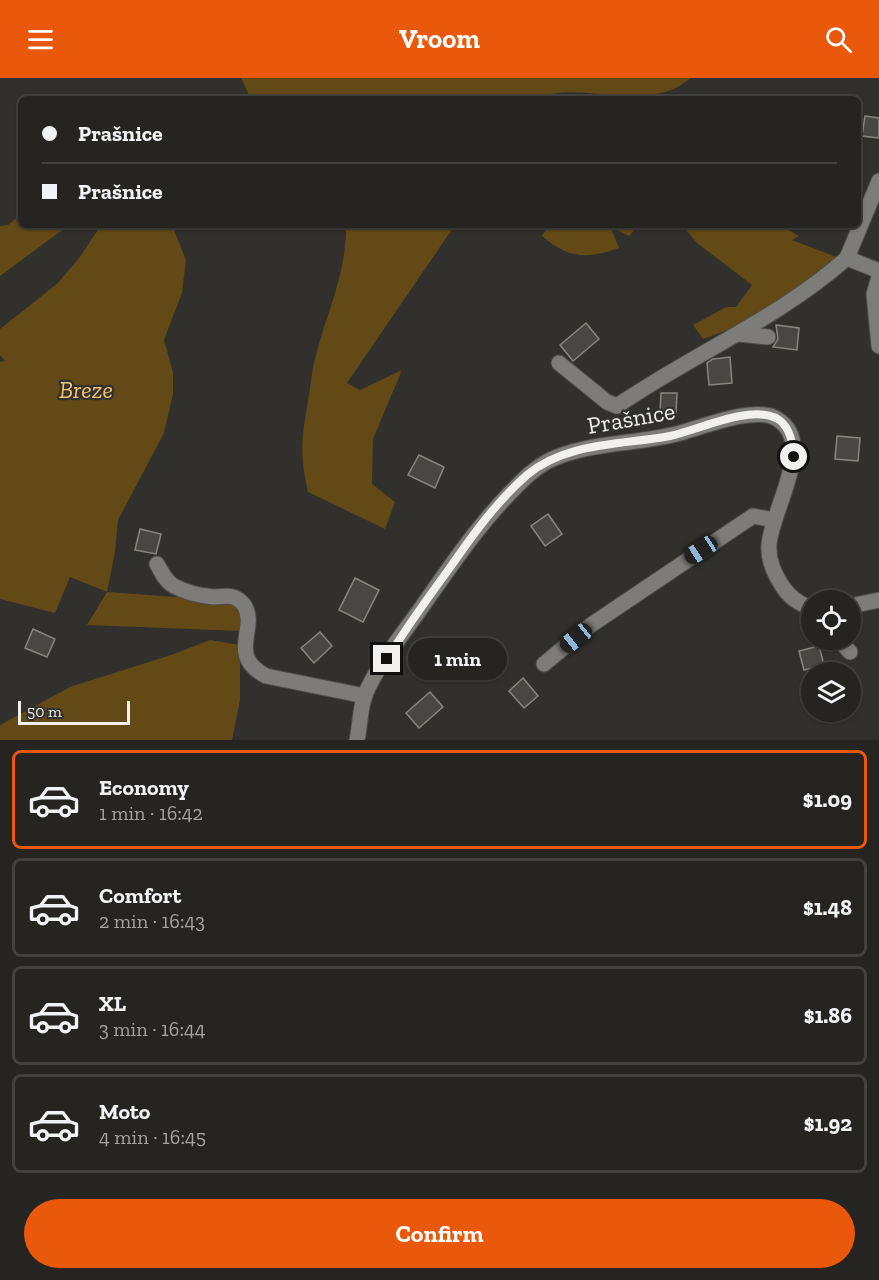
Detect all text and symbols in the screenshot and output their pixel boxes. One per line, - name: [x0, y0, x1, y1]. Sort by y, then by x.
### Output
- icon: menu: [24, 23, 57, 56]
- text: Vroom: [399, 23, 480, 55]
- icon: search: [822, 23, 855, 56]
- text: Prašnice: [78, 120, 163, 147]
- text: Prašnice: [78, 178, 163, 205]
- park label: Breze: [59, 375, 113, 404]
- street label: Prašnice: [585, 396, 677, 440]
- route start: [780, 443, 807, 470]
- car: [681, 533, 721, 567]
- map controls: [801, 590, 861, 722]
- button: locate: [801, 590, 861, 650]
- car: [556, 620, 596, 656]
- callout: 1 min: [408, 638, 507, 680]
- route end: [373, 645, 400, 672]
- text: 1 min: [434, 647, 481, 671]
- button: layers: [801, 662, 861, 722]
- scale bar: [18, 698, 130, 726]
- text: 50 m: [27, 702, 62, 721]
- icon: car: [27, 773, 81, 827]
- text: Economy: [99, 774, 189, 801]
- text: $1.09: [803, 786, 852, 813]
- text: 1 min · 16:42: [99, 801, 203, 825]
- icon: car: [27, 881, 81, 935]
- text: Comfort: [99, 882, 181, 909]
- text: $1.48: [803, 894, 852, 921]
- text: 2 min · 16:43: [99, 909, 205, 933]
- icon: car: [27, 989, 81, 1043]
- text: XL: [99, 990, 126, 1017]
- text: $1.86: [804, 1002, 852, 1029]
- text: 3 min · 16:44: [99, 1017, 205, 1041]
- icon: car: [27, 1097, 81, 1151]
- text: Moto: [99, 1098, 150, 1125]
- text: $1.92: [804, 1110, 852, 1137]
- text: 4 min · 16:45: [99, 1125, 206, 1149]
- button: Confirm: [24, 1199, 855, 1268]

